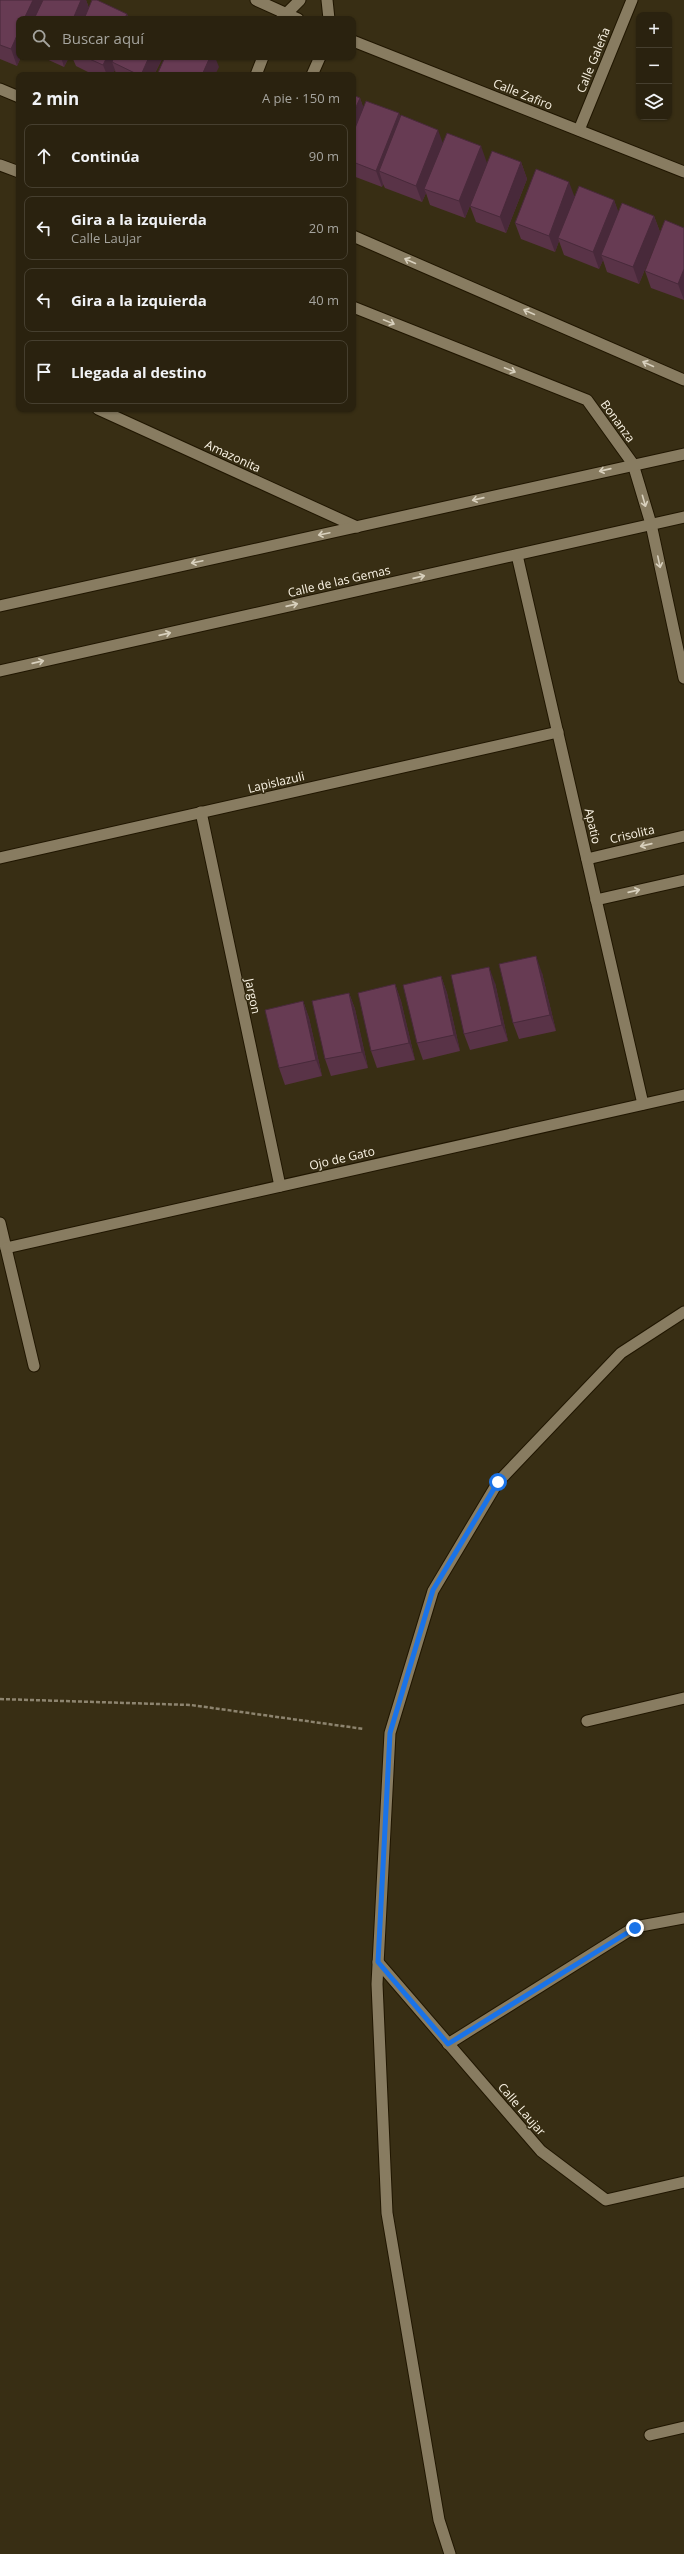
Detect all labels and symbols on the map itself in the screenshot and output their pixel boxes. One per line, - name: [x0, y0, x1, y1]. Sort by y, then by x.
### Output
- street label: Calle Galeña: [572, 25, 614, 95]
- street label: Calle Zafiro: [491, 74, 555, 114]
- one-way arrow: [404, 256, 416, 264]
- one-way arrow: [523, 308, 535, 316]
- one-way arrow: [383, 318, 395, 326]
- one-way arrow: [643, 360, 655, 367]
- one-way arrow: [504, 366, 516, 374]
- street label: Bonanza: [597, 396, 639, 446]
- street label: Amazonita: [202, 436, 264, 476]
- one-way arrow: [599, 467, 612, 475]
- one-way arrow: [641, 494, 648, 507]
- one-way arrow: [472, 496, 485, 504]
- one-way arrow: [318, 531, 331, 539]
- one-way arrow: [655, 555, 663, 568]
- one-way arrow: [191, 559, 204, 567]
- street label: Calle de las Gemas: [286, 561, 392, 601]
- one-way arrow: [412, 572, 425, 580]
- one-way arrow: [285, 601, 298, 609]
- one-way arrow: [158, 629, 171, 637]
- one-way arrow: [31, 658, 44, 666]
- street label: Lapislazuli: [246, 767, 306, 797]
- street label: Apatio: [581, 806, 605, 846]
- street label: Crisolita: [608, 821, 656, 847]
- one-way arrow: [640, 841, 653, 849]
- one-way arrow: [627, 887, 640, 895]
- street label: Jargon: [241, 976, 265, 1015]
- street label: Ojo de Gato: [308, 1142, 376, 1174]
- route start: [489, 1473, 507, 1491]
- route end: [626, 1919, 644, 1937]
- street label: Calle Laujar: [494, 2079, 550, 2139]

